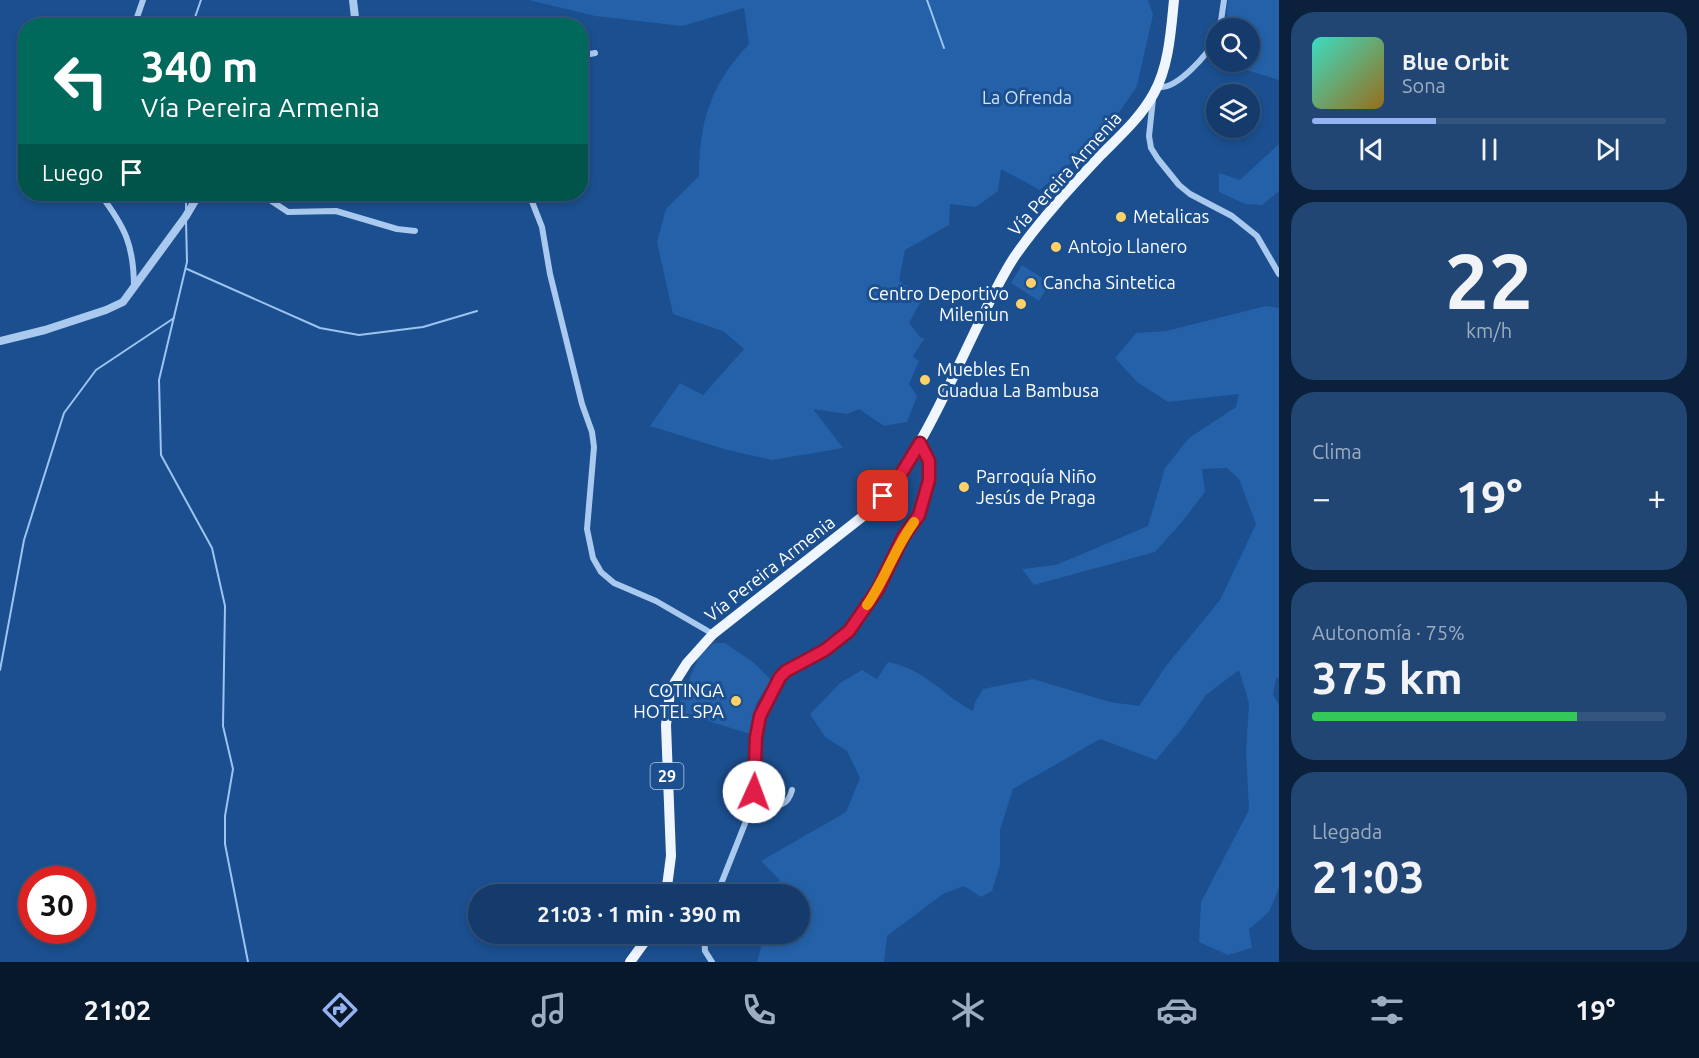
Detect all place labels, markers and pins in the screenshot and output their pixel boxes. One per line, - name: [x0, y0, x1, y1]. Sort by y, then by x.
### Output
- place label: Metalicas: [1133, 206, 1210, 226]
- marker: Metalicas: [1114, 210, 1128, 224]
- place label: Antojo Llanero: [1068, 236, 1187, 256]
- marker: Antojo Llanero: [1049, 240, 1063, 254]
- place label: Cancha Sintetica: [1043, 272, 1176, 292]
- marker: Cancha Sintetica: [1024, 276, 1038, 290]
- place label: Centro Deportivo Mileniun: [868, 283, 1009, 324]
- marker: Centro Deportivo Mileniun: [1014, 297, 1028, 311]
- place label: Muebles En Guadua La Bambusa: [937, 359, 1099, 400]
- marker: Muebles En Guadua La Bambusa: [918, 373, 932, 387]
- place label: Parroquía Niño Jesús de Praga: [976, 466, 1097, 507]
- pin: [857, 470, 908, 521]
- marker: Parroquía Niño Jesús de Praga: [957, 480, 971, 494]
- place label: COTINGA HOTEL SPA: [633, 680, 724, 721]
- marker: COTINGA HOTEL SPA: [729, 694, 743, 708]

